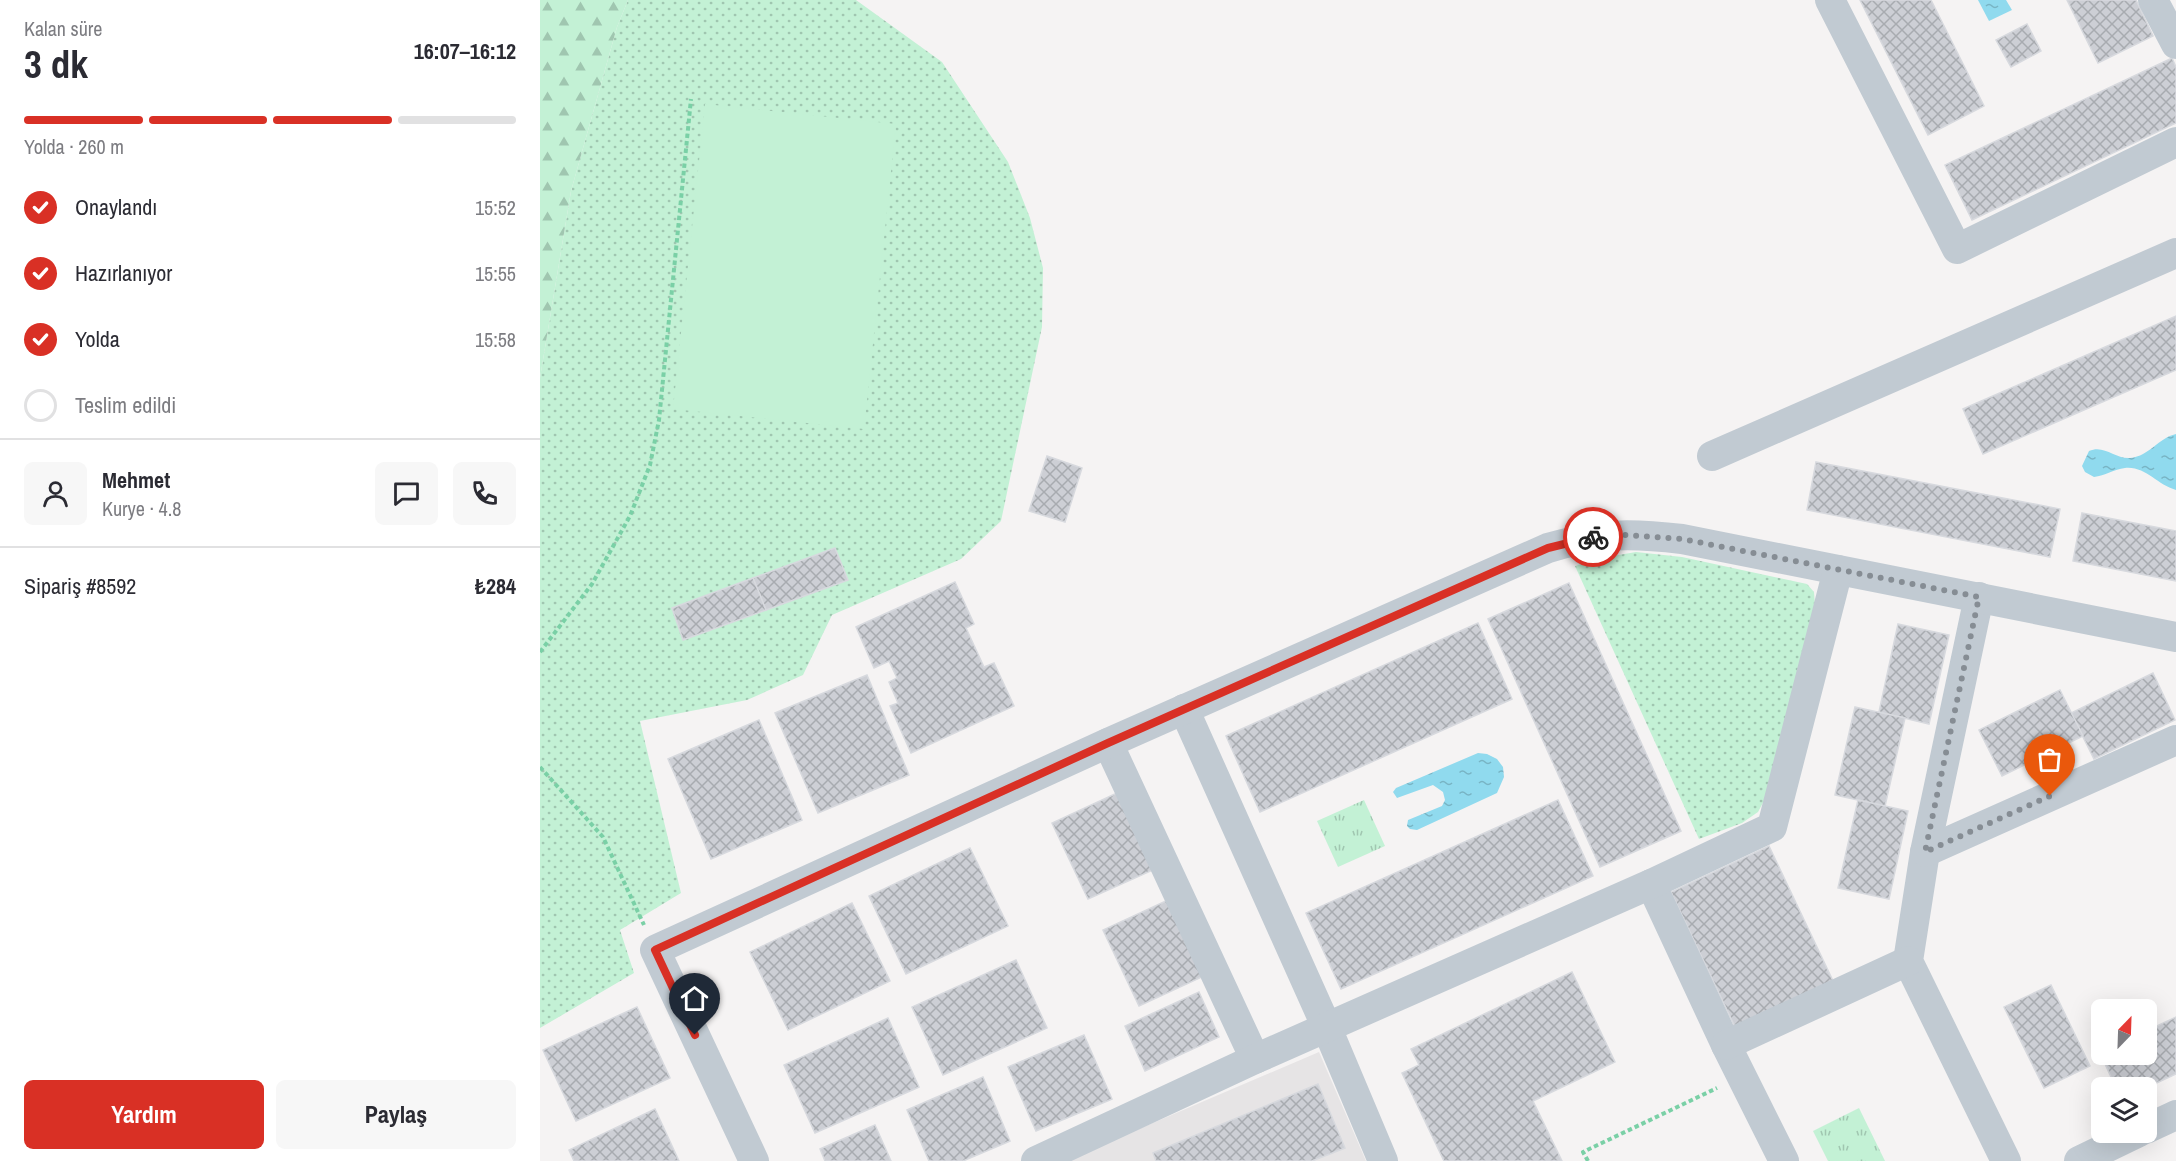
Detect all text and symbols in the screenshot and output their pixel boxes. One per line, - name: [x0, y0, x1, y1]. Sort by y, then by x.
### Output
- text: Kalan süre: [24, 15, 102, 42]
- text: 16:07–16:12: [414, 36, 516, 66]
- text: 3 dk: [24, 38, 88, 90]
- text: Yolda · 260 m: [24, 133, 124, 160]
- icon: check: [24, 191, 57, 224]
- text: Onaylandı: [75, 192, 157, 222]
- text: 15:52: [475, 194, 516, 221]
- icon: check: [24, 257, 57, 290]
- text: Hazırlanıyor: [75, 258, 172, 288]
- text: 15:55: [475, 260, 516, 287]
- icon: check: [24, 323, 57, 356]
- text: Yolda: [75, 324, 120, 354]
- text: 15:58: [475, 326, 516, 353]
- text: Teslim edildi: [75, 390, 176, 420]
- button: person: [24, 462, 87, 525]
- button: chat: [375, 462, 438, 525]
- button: phone: [453, 462, 516, 525]
- text: Mehmet: [102, 465, 170, 495]
- text: Kurye · 4.8: [102, 495, 181, 522]
- courier: [1563, 507, 1623, 567]
- icon: bike: [1577, 521, 1610, 554]
- text: Sipariş #8592: [24, 571, 136, 601]
- text: ₺284: [475, 571, 516, 601]
- pin: [2024, 734, 2075, 796]
- icon: bag: [2033, 743, 2066, 776]
- pin: [669, 973, 720, 1035]
- icon: home: [678, 982, 711, 1015]
- north arrow: [2091, 999, 2157, 1065]
- map controls: [2091, 999, 2157, 1143]
- button: layers: [2091, 1077, 2157, 1143]
- button: Yardım: [24, 1080, 264, 1149]
- button: Paylaş: [276, 1080, 516, 1149]

